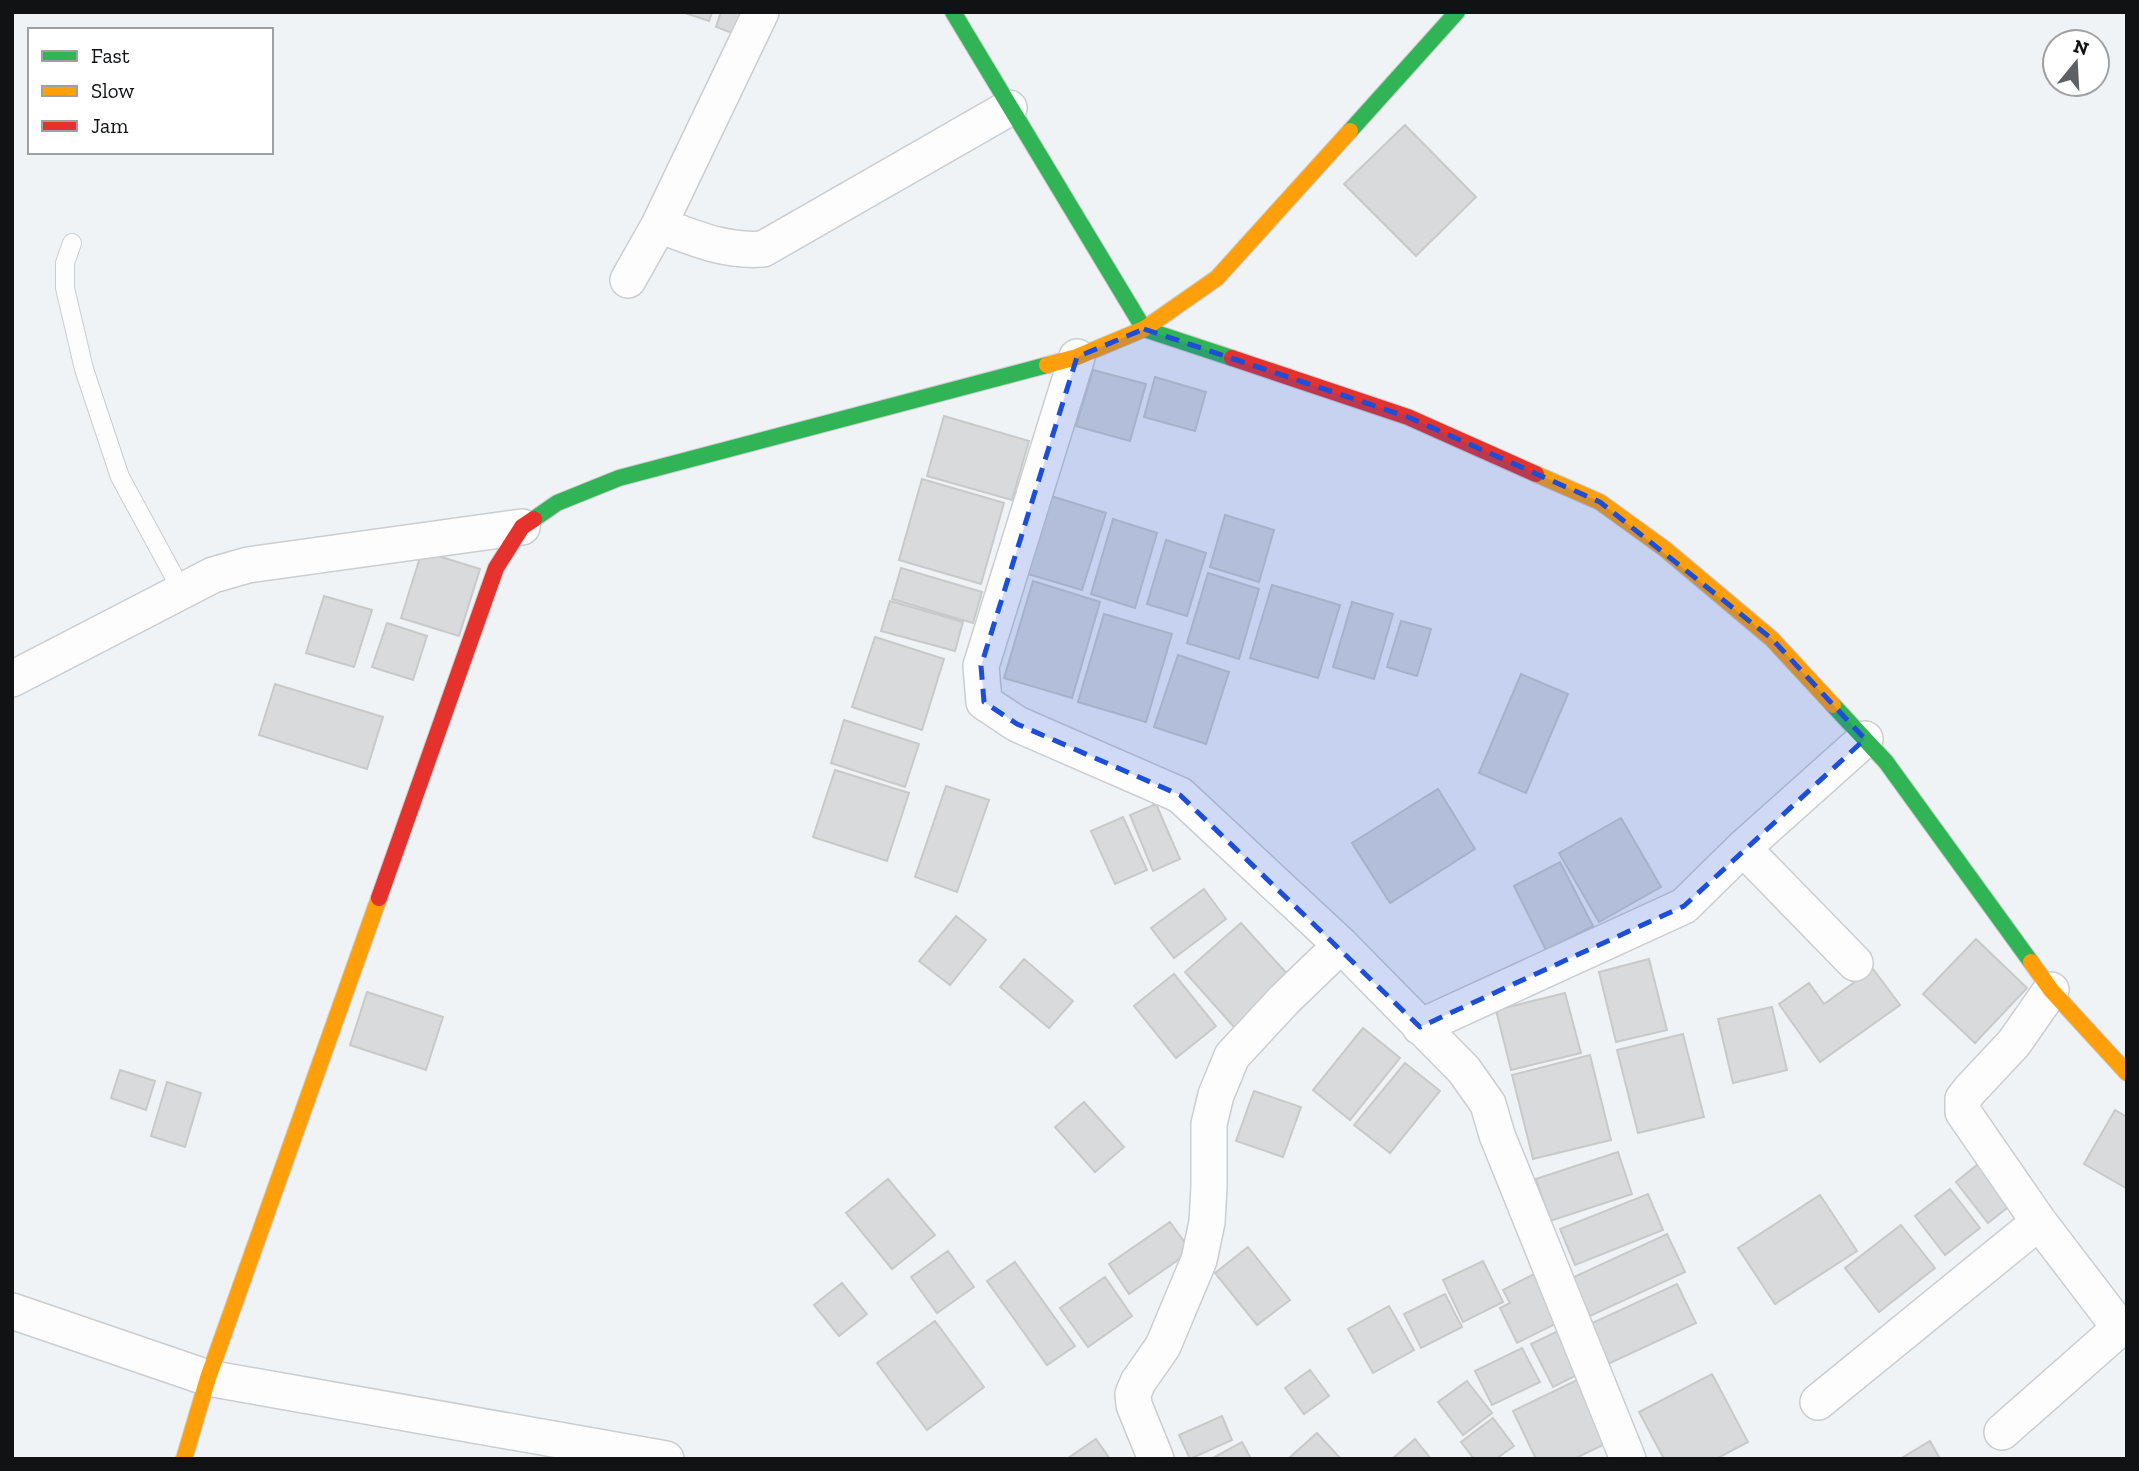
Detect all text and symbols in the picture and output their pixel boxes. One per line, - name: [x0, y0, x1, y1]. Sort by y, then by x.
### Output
- legend: [28, 28, 273, 154]
- north arrow: [2041, 28, 2111, 98]
- text: N: [2071, 34, 2092, 60]
- text: Fast: [91, 43, 130, 68]
- text: Slow: [91, 78, 134, 103]
- text: Jam: [91, 113, 128, 138]

